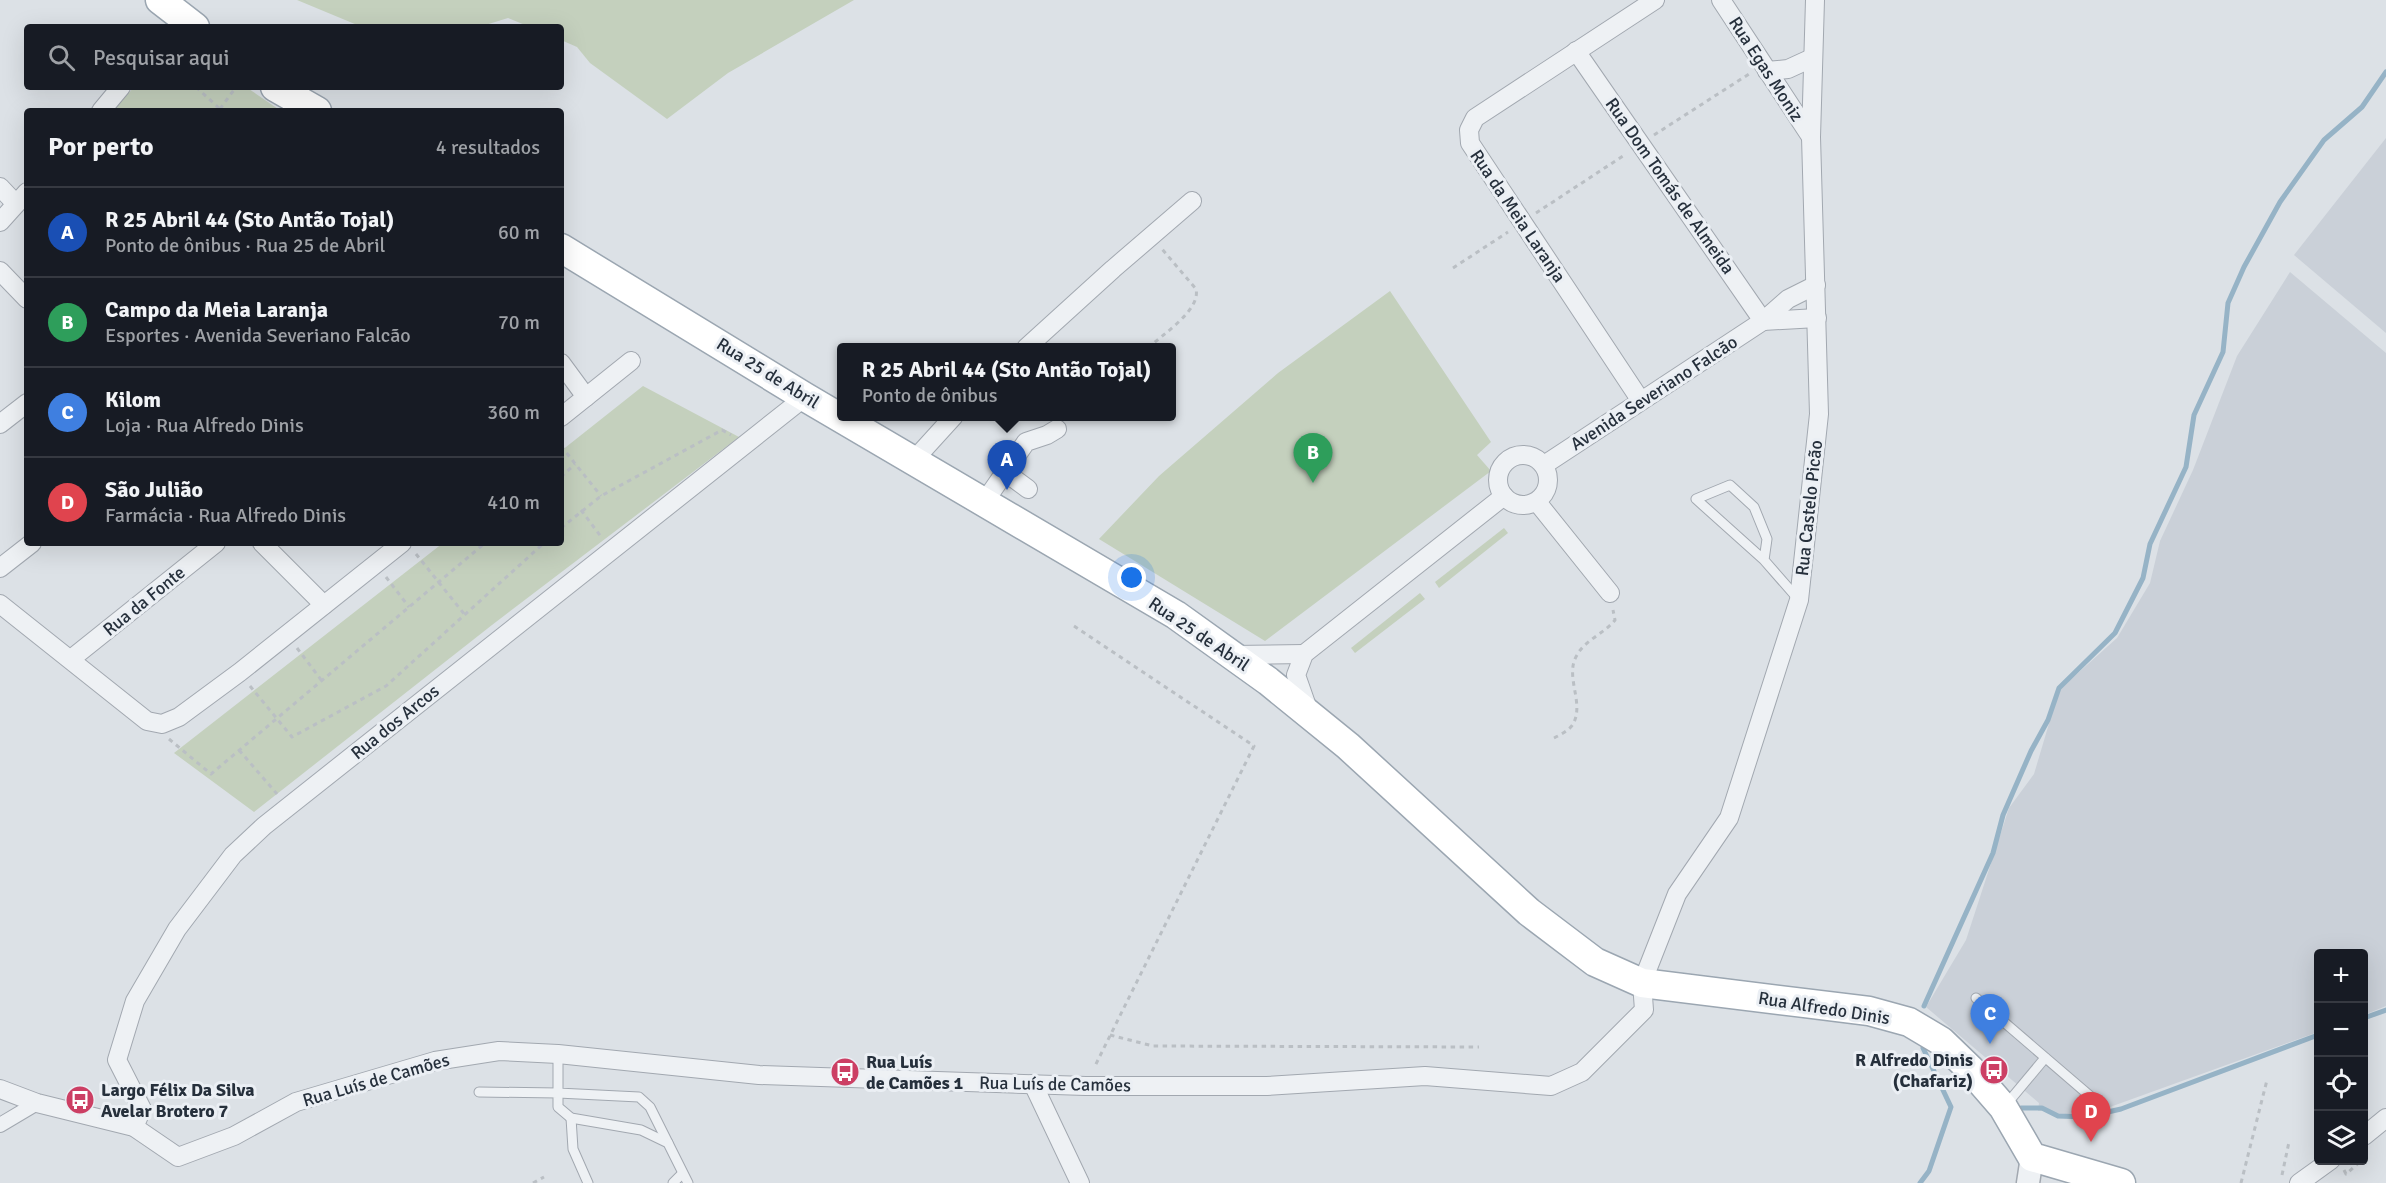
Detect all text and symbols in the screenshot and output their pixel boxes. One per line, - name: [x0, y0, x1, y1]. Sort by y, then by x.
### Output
- street label: Rua Egas Moniz: [1724, 13, 1808, 125]
- search box: [24, 24, 564, 90]
- icon: search: [45, 41, 78, 74]
- text: Pesquisar aqui: [93, 44, 229, 71]
- street label: Rua Dom Tomás de Almeida: [1601, 94, 1739, 278]
- text: Por perto: [48, 131, 154, 163]
- text: 4 resultados: [436, 135, 540, 160]
- street label: Rua da Meia Laranja: [1465, 145, 1571, 287]
- text: R 25 Abril 44 (Sto Antão Tojal): [105, 206, 394, 233]
- text: A: [61, 220, 74, 245]
- text: 60 m: [498, 220, 540, 245]
- text: Ponto de ônibus · Rua 25 de Abril: [105, 233, 385, 258]
- text: Campo da Meia Laranja: [105, 296, 328, 323]
- text: B: [61, 310, 74, 335]
- text: 70 m: [498, 310, 540, 335]
- text: Esportes · Avenida Severiano Falcão: [105, 323, 411, 348]
- street label: Avenida Severiano Falcão: [1566, 331, 1742, 455]
- street label: Rua 25 de Abril: [713, 333, 823, 413]
- popup: [837, 343, 1176, 421]
- text: R 25 Abril 44 (Sto Antão Tojal): [862, 356, 1151, 383]
- text: Ponto de ônibus: [862, 383, 998, 408]
- text: Kilom: [105, 386, 161, 413]
- text: C: [61, 400, 74, 425]
- text: 360 m: [487, 400, 540, 425]
- text: Loja · Rua Alfredo Dinis: [105, 413, 304, 438]
- pin: B: [1294, 434, 1332, 483]
- street label: Rua Castelo Picão: [1791, 439, 1827, 577]
- pin: A: [988, 440, 1026, 490]
- text: São Julião: [105, 476, 203, 503]
- text: D: [61, 490, 74, 515]
- text: 410 m: [487, 490, 540, 515]
- text: Farmácia · Rua Alfredo Dinis: [105, 503, 346, 528]
- street label: Rua da Fonte: [99, 561, 189, 641]
- your location: [1117, 563, 1146, 592]
- street label: Rua 25 de Abril: [1144, 592, 1254, 676]
- street label: Rua dos Arcos: [347, 680, 444, 764]
- map controls: [2314, 949, 2368, 1165]
- button: +: [2314, 949, 2368, 1003]
- street label: Rua Alfredo Dinis: [1757, 987, 1892, 1029]
- pin: C: [1970, 994, 2010, 1044]
- button: −: [2314, 1003, 2368, 1057]
- street label: Rua Luís de Camões: [300, 1048, 452, 1111]
- place label: R Alfredo Dinis (Chafariz): [1855, 1049, 1973, 1092]
- place label: Rua Luís de Camões 1: [866, 1051, 964, 1094]
- bus stop icon: R Alfredo Dinis (Chafariz): [1978, 1054, 2010, 1086]
- bus stop icon: Rua Luís de Camões 1: [829, 1056, 861, 1088]
- button: locate: [2314, 1057, 2368, 1111]
- street label: Rua Luís de Camões: [979, 1072, 1131, 1096]
- place label: Largo Félix Da Silva Avelar Brotero 7: [101, 1079, 255, 1122]
- bus stop icon: Largo Félix Da Silva Avelar Brotero 7: [64, 1084, 96, 1116]
- pin: D: [2072, 1092, 2110, 1142]
- button: layers: [2314, 1111, 2368, 1165]

